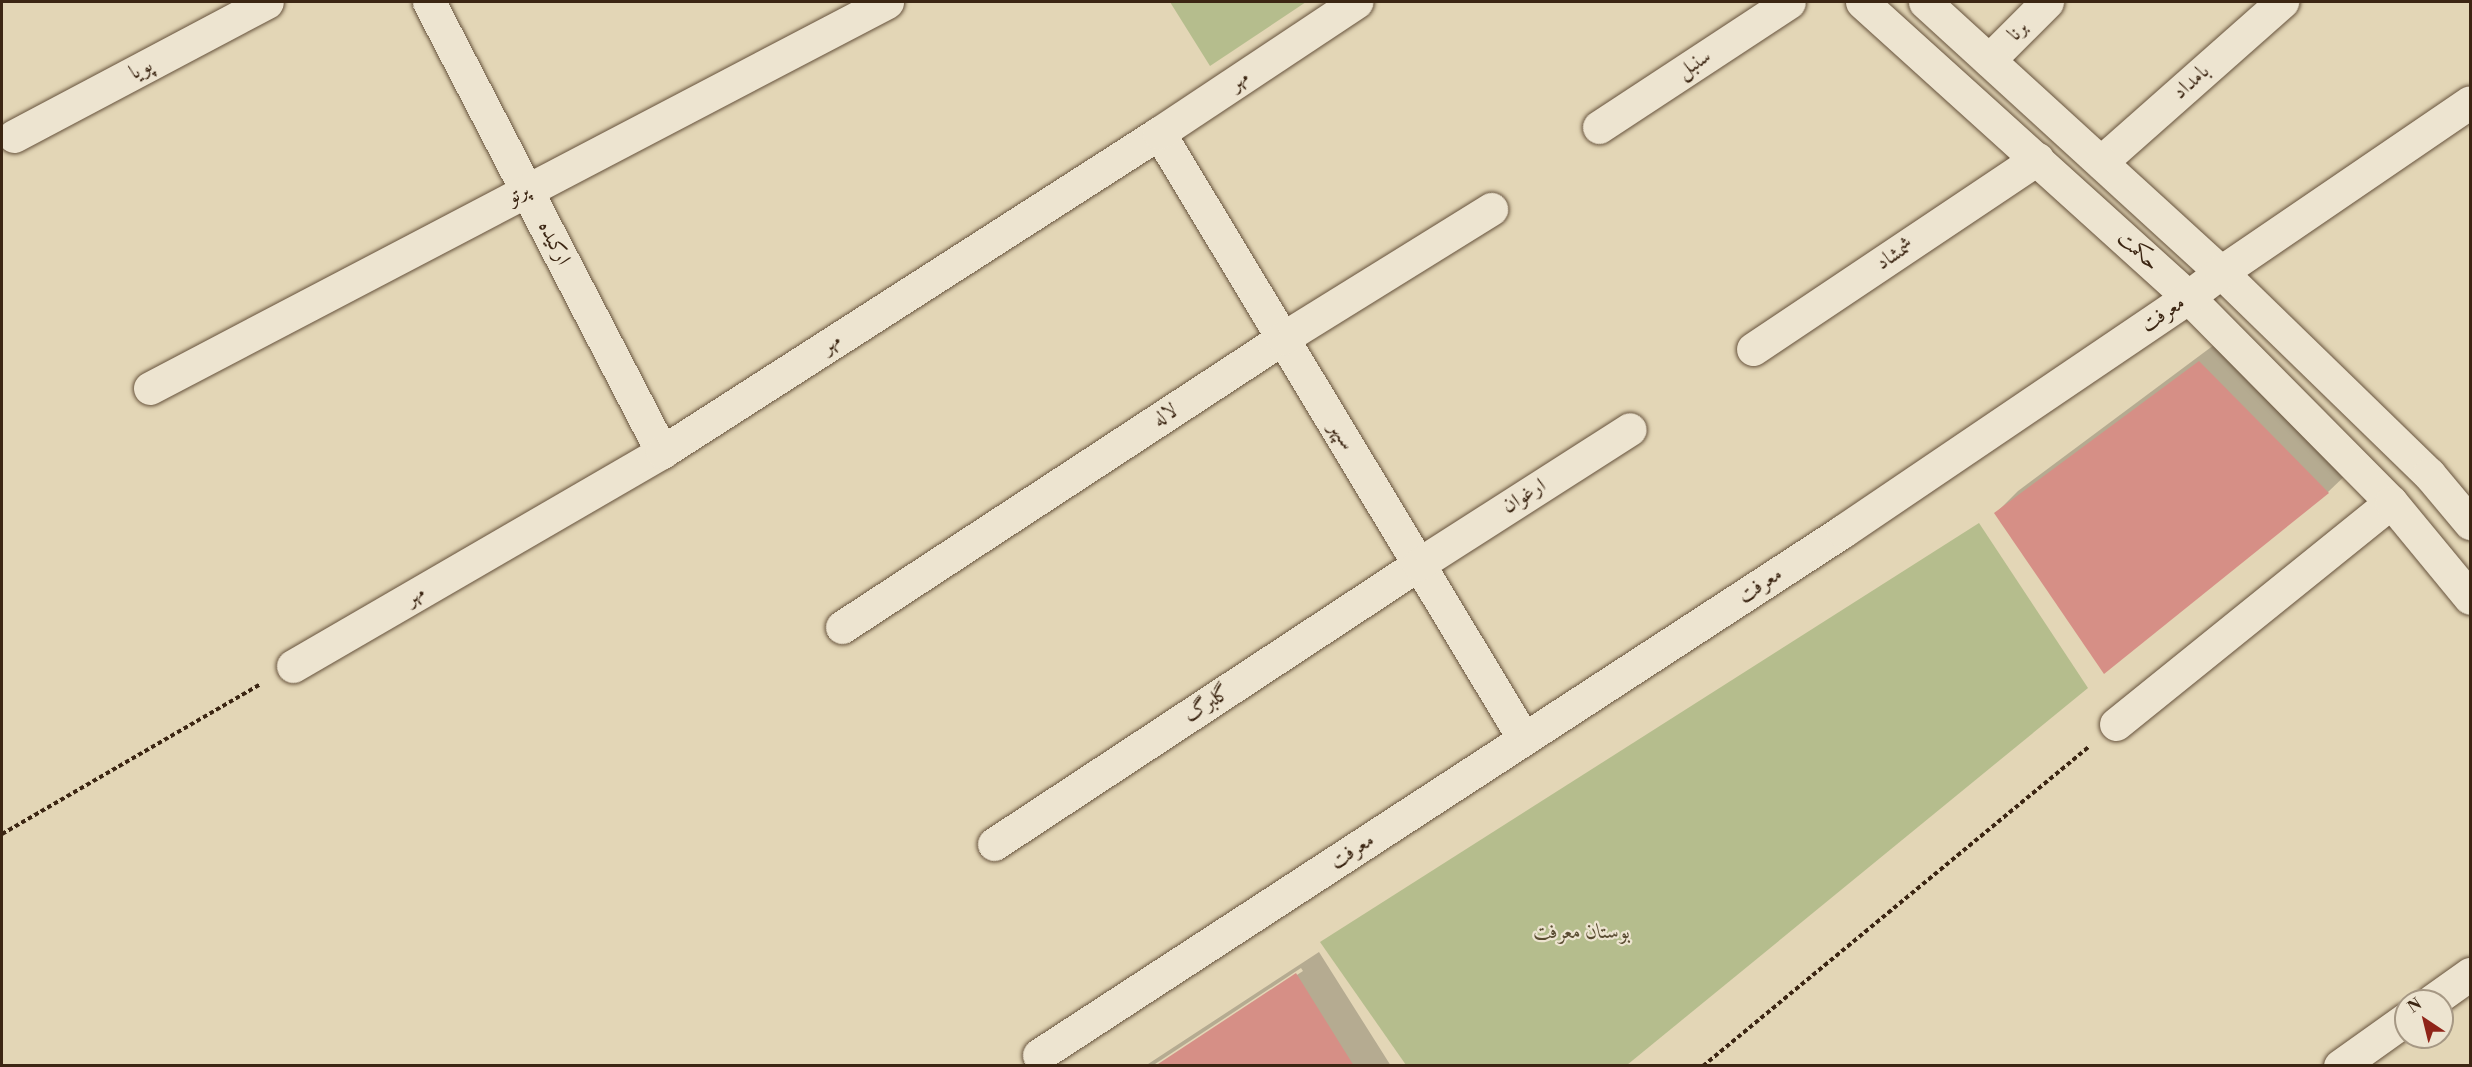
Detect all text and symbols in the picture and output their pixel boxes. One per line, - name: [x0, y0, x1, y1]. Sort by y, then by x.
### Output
- street label: برنا: [2002, 15, 2034, 47]
- street label: سنبل: [1672, 44, 1716, 84]
- street label: پویا: [125, 53, 157, 85]
- street label: بامداد: [2167, 59, 2215, 105]
- street label: مهر: [1224, 64, 1254, 96]
- street label: پرتو: [503, 178, 533, 210]
- street label: ارکیده: [532, 217, 576, 269]
- street label: حکمت: [2112, 226, 2164, 276]
- street label: شمشاد: [1871, 232, 1919, 276]
- street label: معرفت: [2136, 290, 2190, 338]
- street label: مهر: [816, 327, 846, 359]
- street label: لاله: [1148, 398, 1182, 432]
- street label: سپهر: [1324, 417, 1360, 455]
- street label: ارغوان: [1497, 473, 1551, 519]
- street label: معرفت: [1733, 561, 1787, 609]
- street label: مهر: [401, 580, 429, 610]
- street label: گلبرگ: [1179, 680, 1235, 728]
- street label: معرفت: [1325, 827, 1379, 875]
- park label: بوستان معرفت: [1533, 919, 1631, 945]
- north arrow: [2394, 989, 2454, 1049]
- text: N: [2404, 994, 2426, 1018]

